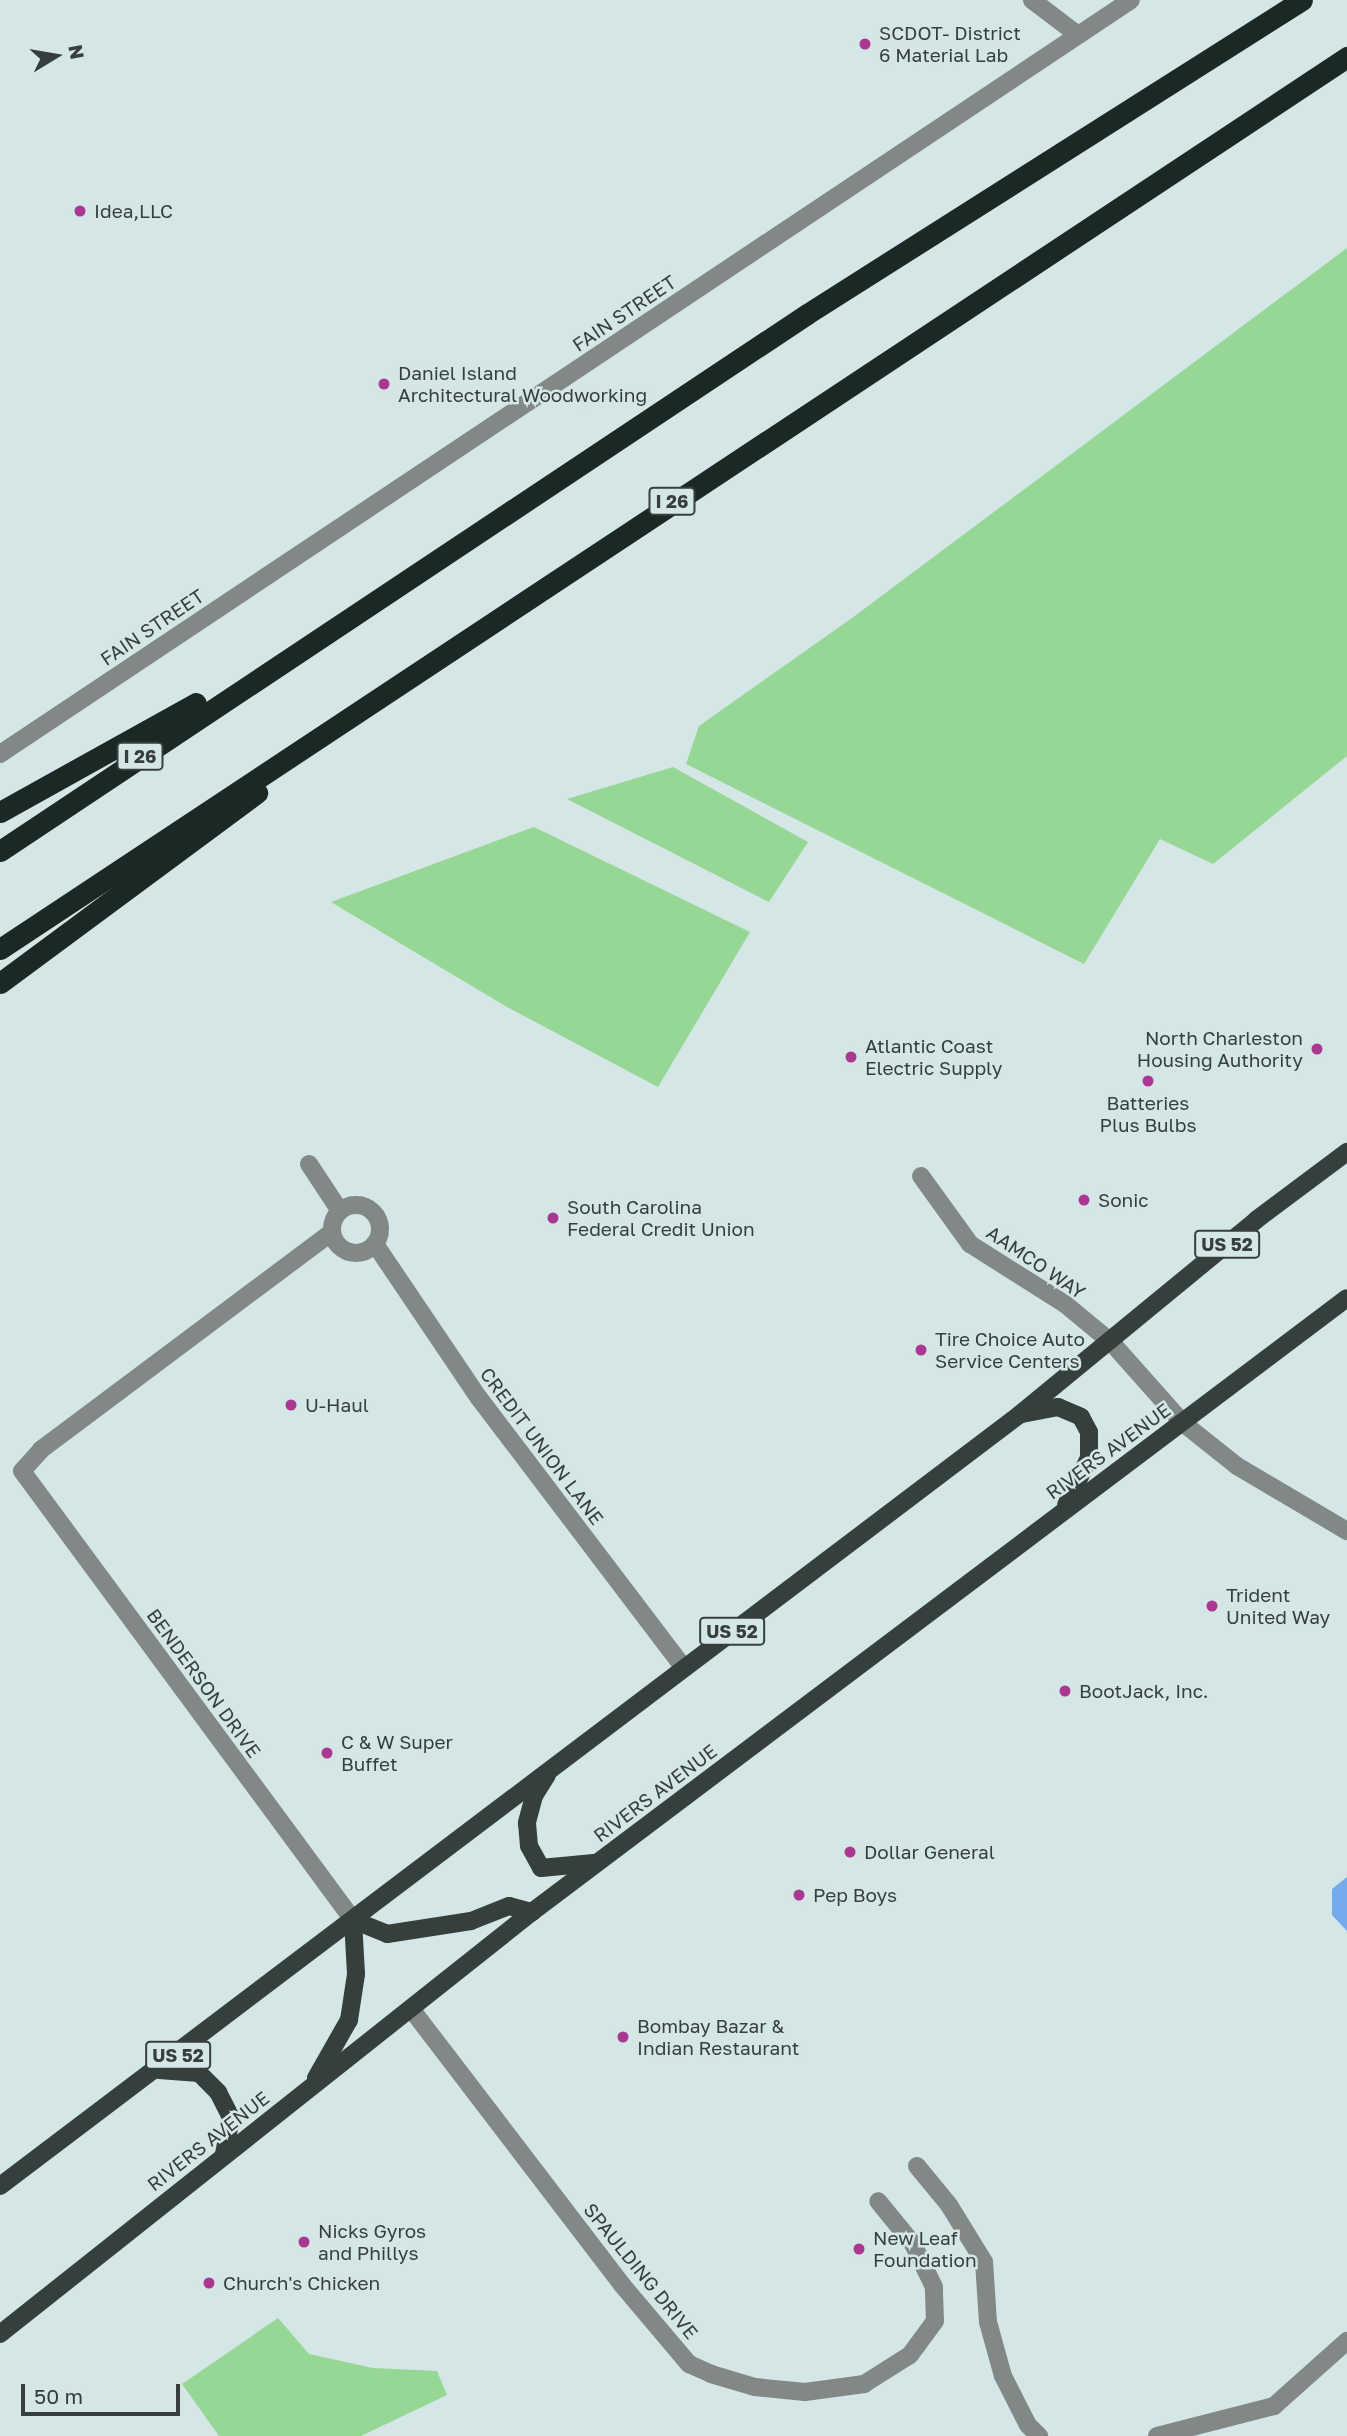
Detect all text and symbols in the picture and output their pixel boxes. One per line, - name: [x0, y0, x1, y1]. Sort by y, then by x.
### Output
- north arrow: [21, 21, 91, 91]
- place label: SCDOT- District 6 Material Lab: [879, 22, 1021, 66]
- marker: SCDOT- District 6 Material Lab: [857, 36, 873, 52]
- text: N: [64, 43, 90, 61]
- place label: Idea,LLC: [94, 200, 173, 222]
- marker: Idea,LLC: [72, 203, 88, 219]
- street label: FAIN STREET: [568, 270, 680, 356]
- place label: Daniel Island Architectural Woodworking: [398, 362, 647, 406]
- marker: Daniel Island Architectural Woodworking: [376, 376, 392, 392]
- road number: I 26: [648, 486, 696, 516]
- street label: FAIN STREET: [96, 584, 208, 670]
- road number: I 26: [116, 742, 164, 770]
- place label: North Charleston Housing Authority: [1137, 1027, 1303, 1071]
- place label: Atlantic Coast Electric Supply: [865, 1035, 1002, 1079]
- marker: North Charleston Housing Authority: [1309, 1041, 1325, 1057]
- marker: Atlantic Coast Electric Supply: [843, 1049, 859, 1065]
- marker: Batteries Plus Bulbs: [1140, 1073, 1156, 1089]
- place label: Batteries Plus Bulbs: [1100, 1092, 1196, 1136]
- place label: Sonic: [1098, 1189, 1149, 1211]
- marker: Sonic: [1076, 1192, 1092, 1208]
- place label: South Carolina Federal Credit Union: [567, 1196, 755, 1240]
- marker: South Carolina Federal Credit Union: [545, 1210, 561, 1226]
- street label: AAMCO WAY: [982, 1221, 1090, 1303]
- road number: US 52: [1194, 1230, 1260, 1259]
- place label: Tire Choice Auto Service Centers: [935, 1328, 1085, 1372]
- marker: Tire Choice Auto Service Centers: [913, 1342, 929, 1358]
- street label: CREDIT UNION LANE: [475, 1363, 609, 1529]
- place label: U-Haul: [305, 1394, 369, 1416]
- marker: U-Haul: [283, 1397, 299, 1413]
- street label: RIVERS AVENUE: [1041, 1398, 1175, 1504]
- place label: Trident United Way: [1226, 1584, 1330, 1628]
- marker: Trident United Way: [1204, 1598, 1220, 1614]
- street label: BENDERSON DRIVE: [142, 1604, 266, 1762]
- road number: US 52: [699, 1616, 765, 1646]
- place label: BootJack, Inc.: [1079, 1680, 1208, 1702]
- marker: BootJack, Inc.: [1057, 1683, 1073, 1699]
- place label: C & W Super Buffet: [341, 1731, 453, 1775]
- street label: RIVERS AVENUE: [589, 1739, 721, 1847]
- marker: C & W Super Buffet: [319, 1745, 335, 1761]
- place label: Dollar General: [864, 1841, 995, 1863]
- marker: Dollar General: [842, 1844, 858, 1860]
- place label: Pep Boys: [813, 1884, 897, 1906]
- marker: Pep Boys: [791, 1887, 807, 1903]
- place label: Bombay Bazar & Indian Restaurant: [637, 2015, 799, 2059]
- marker: Bombay Bazar & Indian Restaurant: [615, 2029, 631, 2045]
- road number: US 52: [145, 2040, 211, 2070]
- street label: RIVERS AVENUE: [143, 2086, 273, 2196]
- street label: SPAULDING DRIVE: [579, 2198, 703, 2344]
- place label: Nicks Gyros and Phillys: [318, 2220, 426, 2264]
- place label: New Leaf Foundation: [873, 2227, 977, 2271]
- marker: Nicks Gyros and Phillys: [296, 2234, 312, 2250]
- marker: New Leaf Foundation: [851, 2241, 867, 2257]
- place label: Church's Chicken: [223, 2272, 380, 2294]
- marker: Church's Chicken: [201, 2275, 217, 2291]
- scale bar: [24, 2370, 184, 2414]
- text: 50 m: [34, 2383, 83, 2409]

